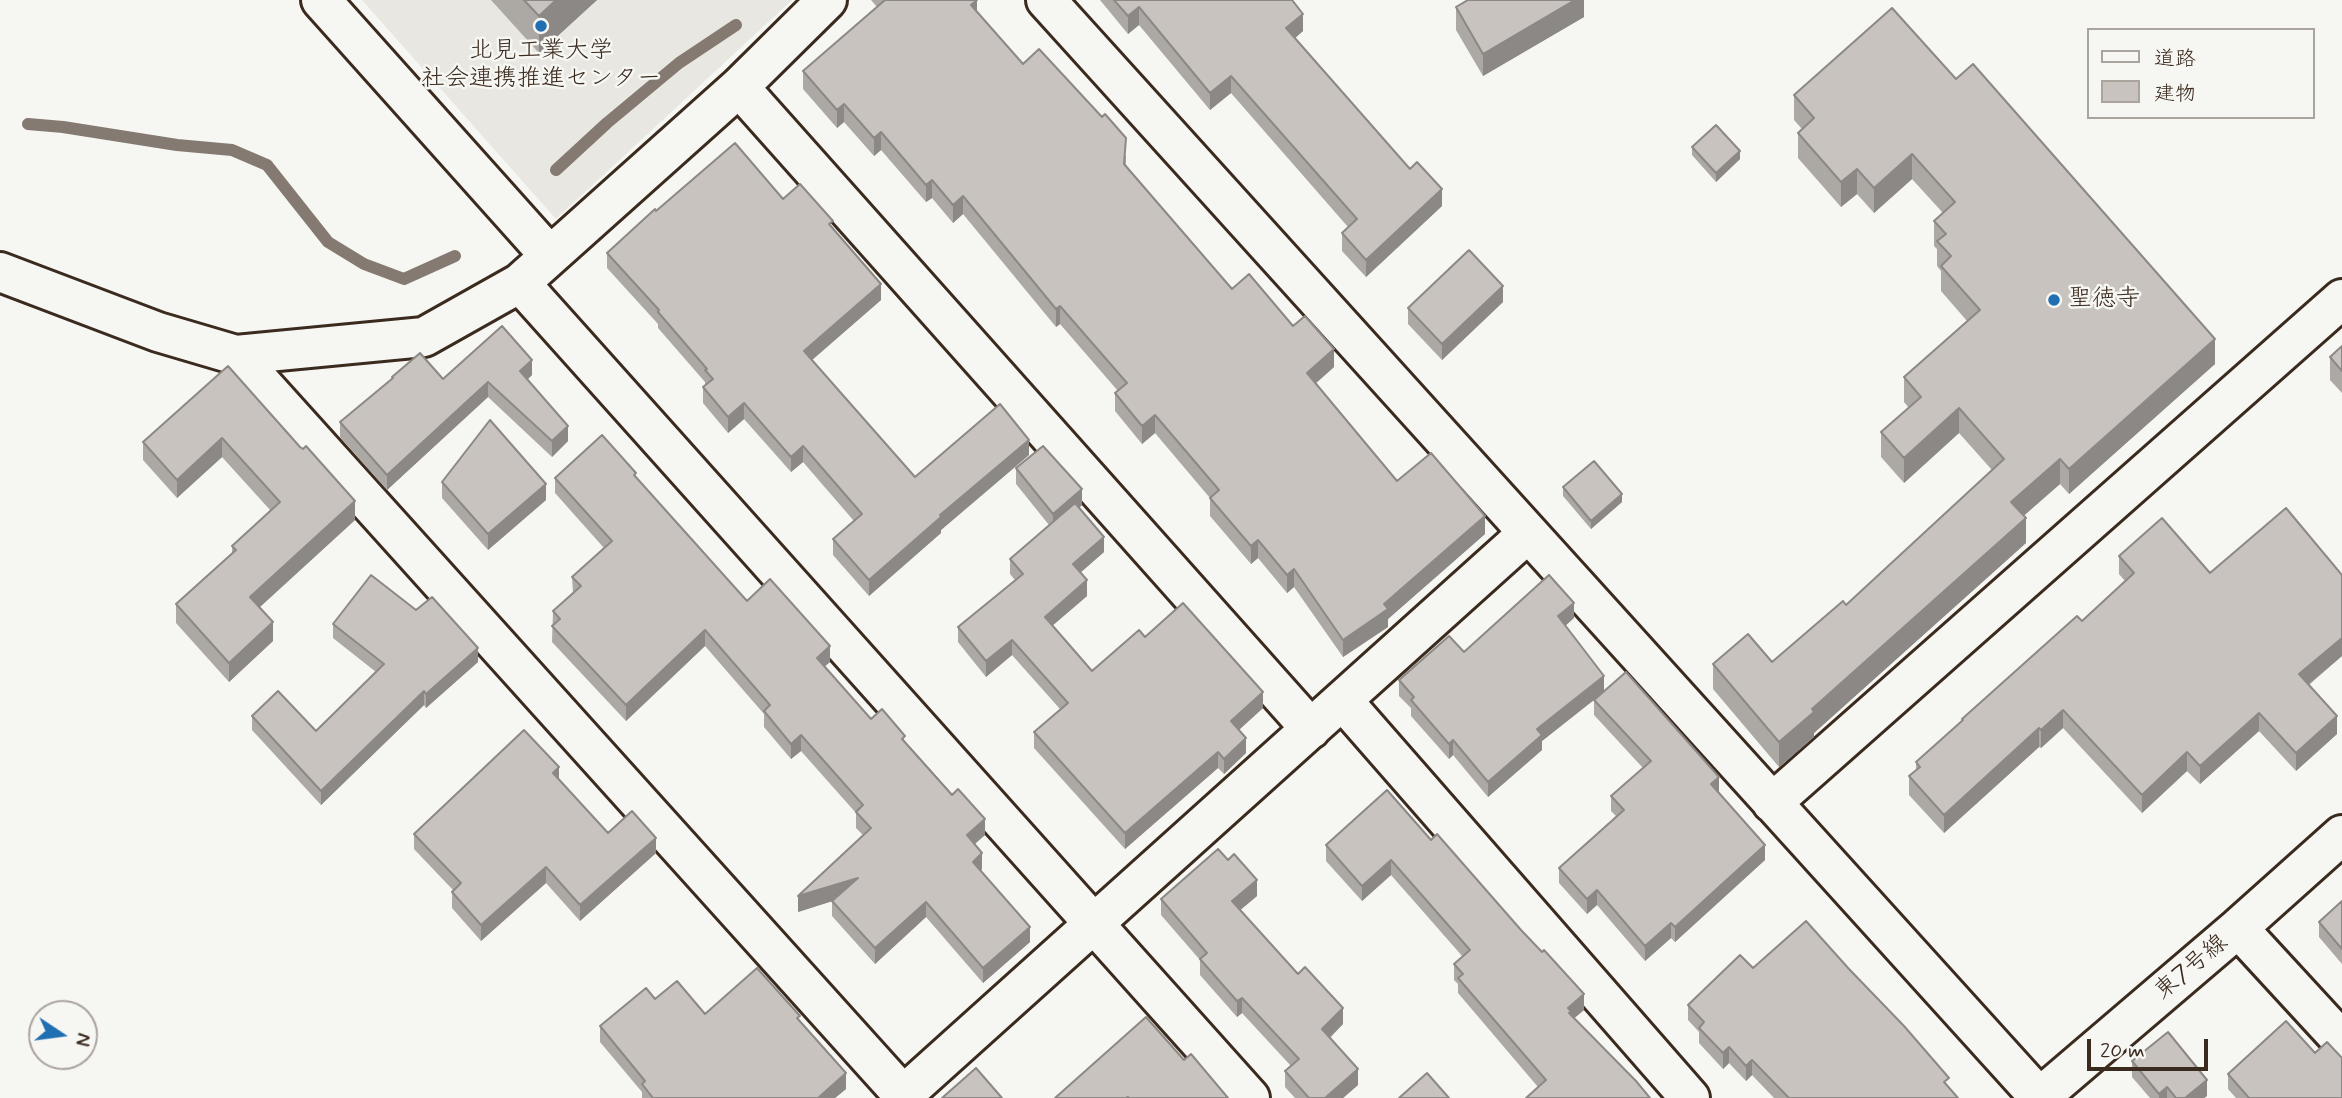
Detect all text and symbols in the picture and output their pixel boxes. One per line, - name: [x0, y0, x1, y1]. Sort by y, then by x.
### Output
- marker: 北見工業大学 社会連携推進センター: [533, 18, 549, 34]
- legend: [2086, 28, 2314, 119]
- place label: 北見工業大学 社会連携推進センター: [421, 38, 661, 94]
- text: 道路: [2154, 45, 2196, 73]
- text: 建物: [2154, 80, 2196, 108]
- place label: 聖徳寺: [2068, 286, 2140, 314]
- marker: 聖徳寺: [2046, 292, 2062, 308]
- street label: 東7号線: [2150, 929, 2234, 1007]
- north arrow: [28, 1000, 98, 1070]
- scale bar: [2090, 1024, 2211, 1068]
- text: N: [68, 1030, 96, 1048]
- text: 20 m: [2100, 1037, 2145, 1065]

